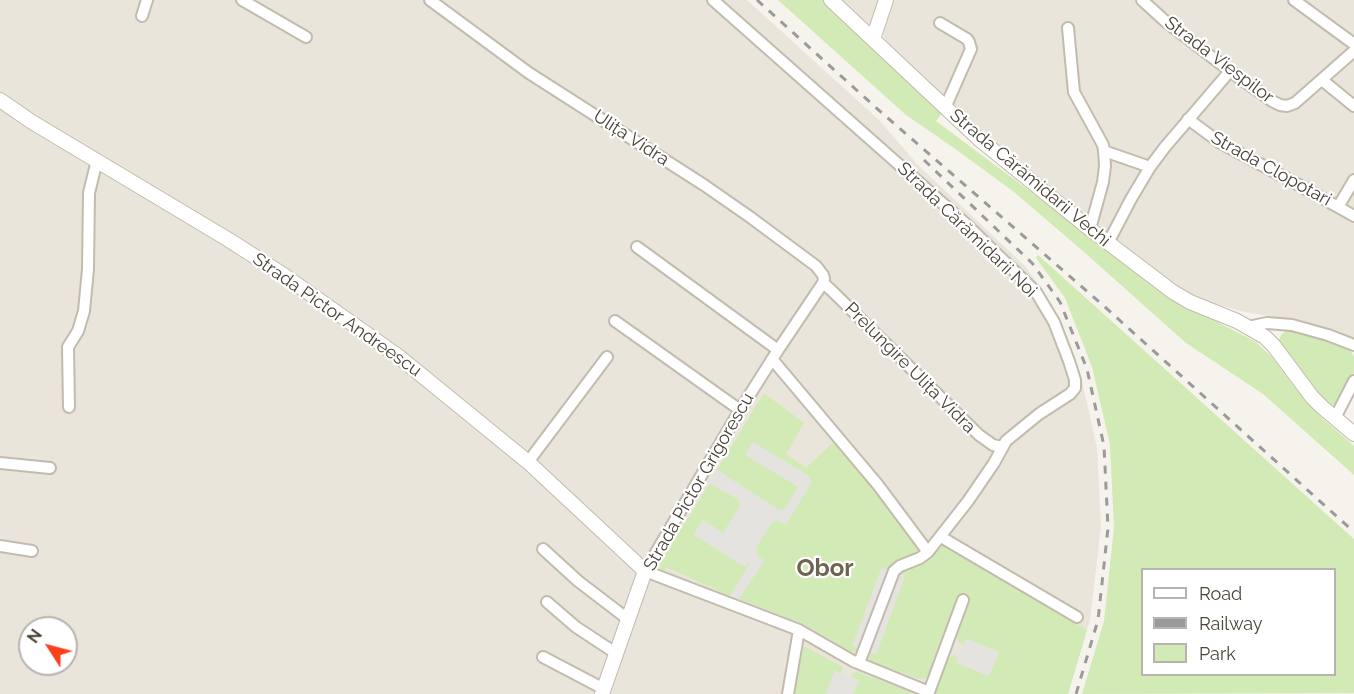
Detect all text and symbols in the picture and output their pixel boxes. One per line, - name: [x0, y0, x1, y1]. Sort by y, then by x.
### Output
- street label: Strada Viespilor: [1160, 12, 1278, 108]
- street label: Ulița Vidra: [589, 105, 673, 171]
- street label: Strada Cărămidarii Vechi: [945, 105, 1115, 251]
- street label: Strada Clopotari: [1207, 127, 1335, 211]
- street label: Strada Cărămidarii Noi: [893, 158, 1041, 302]
- street label: Strada Pictor Andreescu: [248, 248, 426, 382]
- street label: Prelungire Ulița Vidra: [840, 298, 980, 438]
- street label: Strada Pictor Grigorescu: [639, 389, 759, 575]
- district label: Obor: [796, 555, 854, 583]
- legend: [1141, 568, 1336, 676]
- text: Road: [1199, 583, 1242, 604]
- text: Railway: [1199, 613, 1263, 634]
- north arrow: [18, 616, 78, 676]
- text: N: [23, 626, 46, 647]
- text: Park: [1199, 643, 1236, 664]

